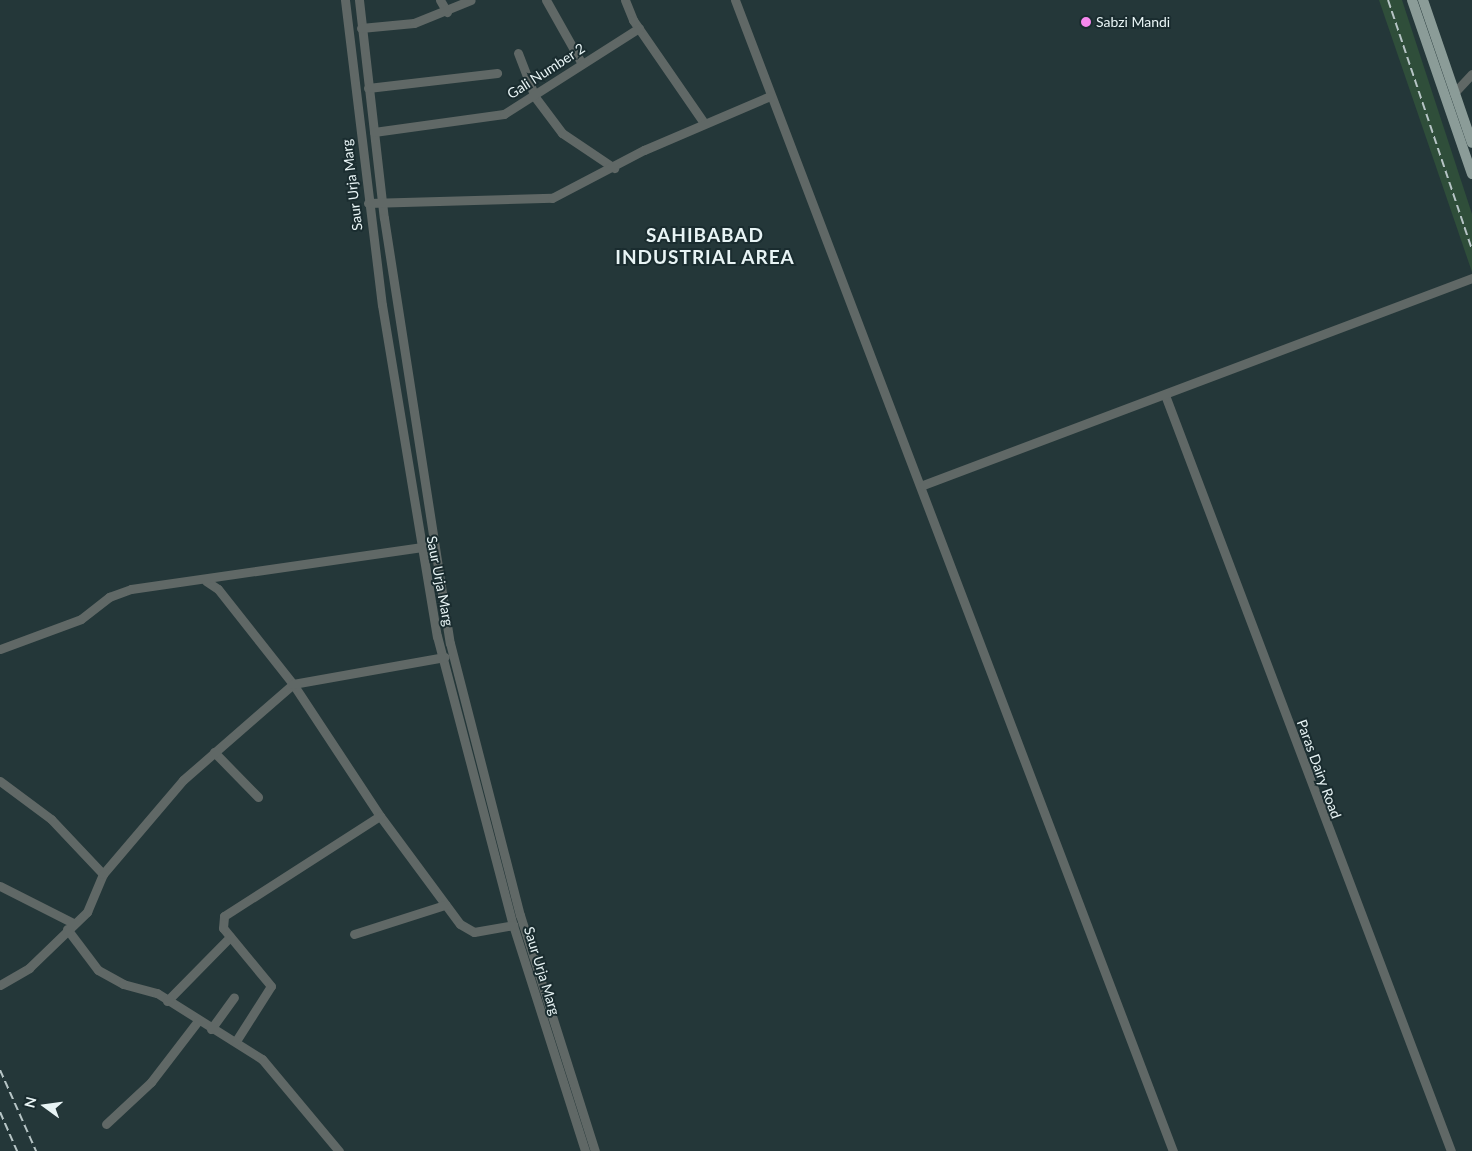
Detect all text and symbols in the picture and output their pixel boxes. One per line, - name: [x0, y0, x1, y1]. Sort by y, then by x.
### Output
- place label: Sabzi Mandi: [1096, 14, 1170, 30]
- marker: Sabzi Mandi: [1080, 16, 1092, 28]
- street label: Gali Number 2: [504, 40, 588, 102]
- street label: Saur Urja Marg: [338, 138, 366, 232]
- district label: SAHIBABAD INDUSTRIAL AREA: [613, 224, 797, 268]
- street label: Saur Urja Marg: [423, 534, 457, 628]
- street label: Paras Dairy Road: [1293, 717, 1345, 821]
- street label: Saur Urja Marg: [521, 925, 563, 1017]
- north arrow: [20, 1081, 70, 1131]
- text: N: [20, 1095, 40, 1110]

